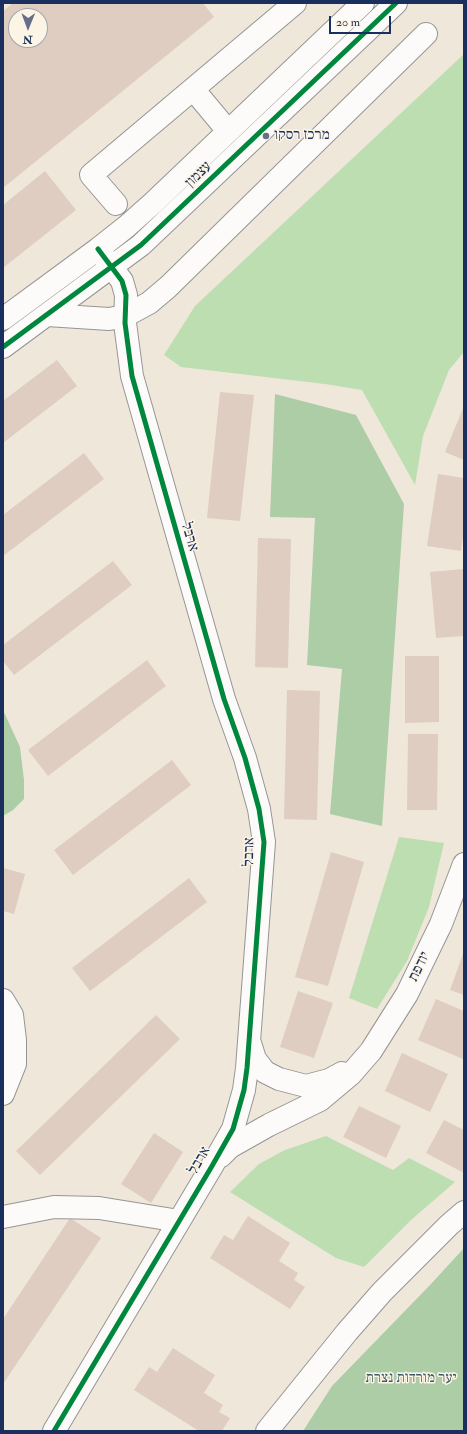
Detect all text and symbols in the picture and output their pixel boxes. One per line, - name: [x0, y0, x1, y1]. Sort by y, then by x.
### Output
- north arrow: [8, 8, 48, 48]
- scale bar: [331, 8, 393, 34]
- text: 20 m: [336, 15, 360, 30]
- text: N: [23, 33, 33, 46]
- place label: מרכז רסקו: [274, 127, 330, 145]
- marker: מרכז רסקו: [261, 131, 271, 141]
- street label: עצמון: [182, 158, 216, 192]
- street label: ארבל: [176, 520, 202, 554]
- street label: ארבל: [241, 837, 259, 867]
- street label: יודפת: [405, 949, 435, 985]
- street label: ארבל: [185, 1144, 215, 1178]
- park label: יער מורדות נצרת: [365, 1370, 457, 1388]

